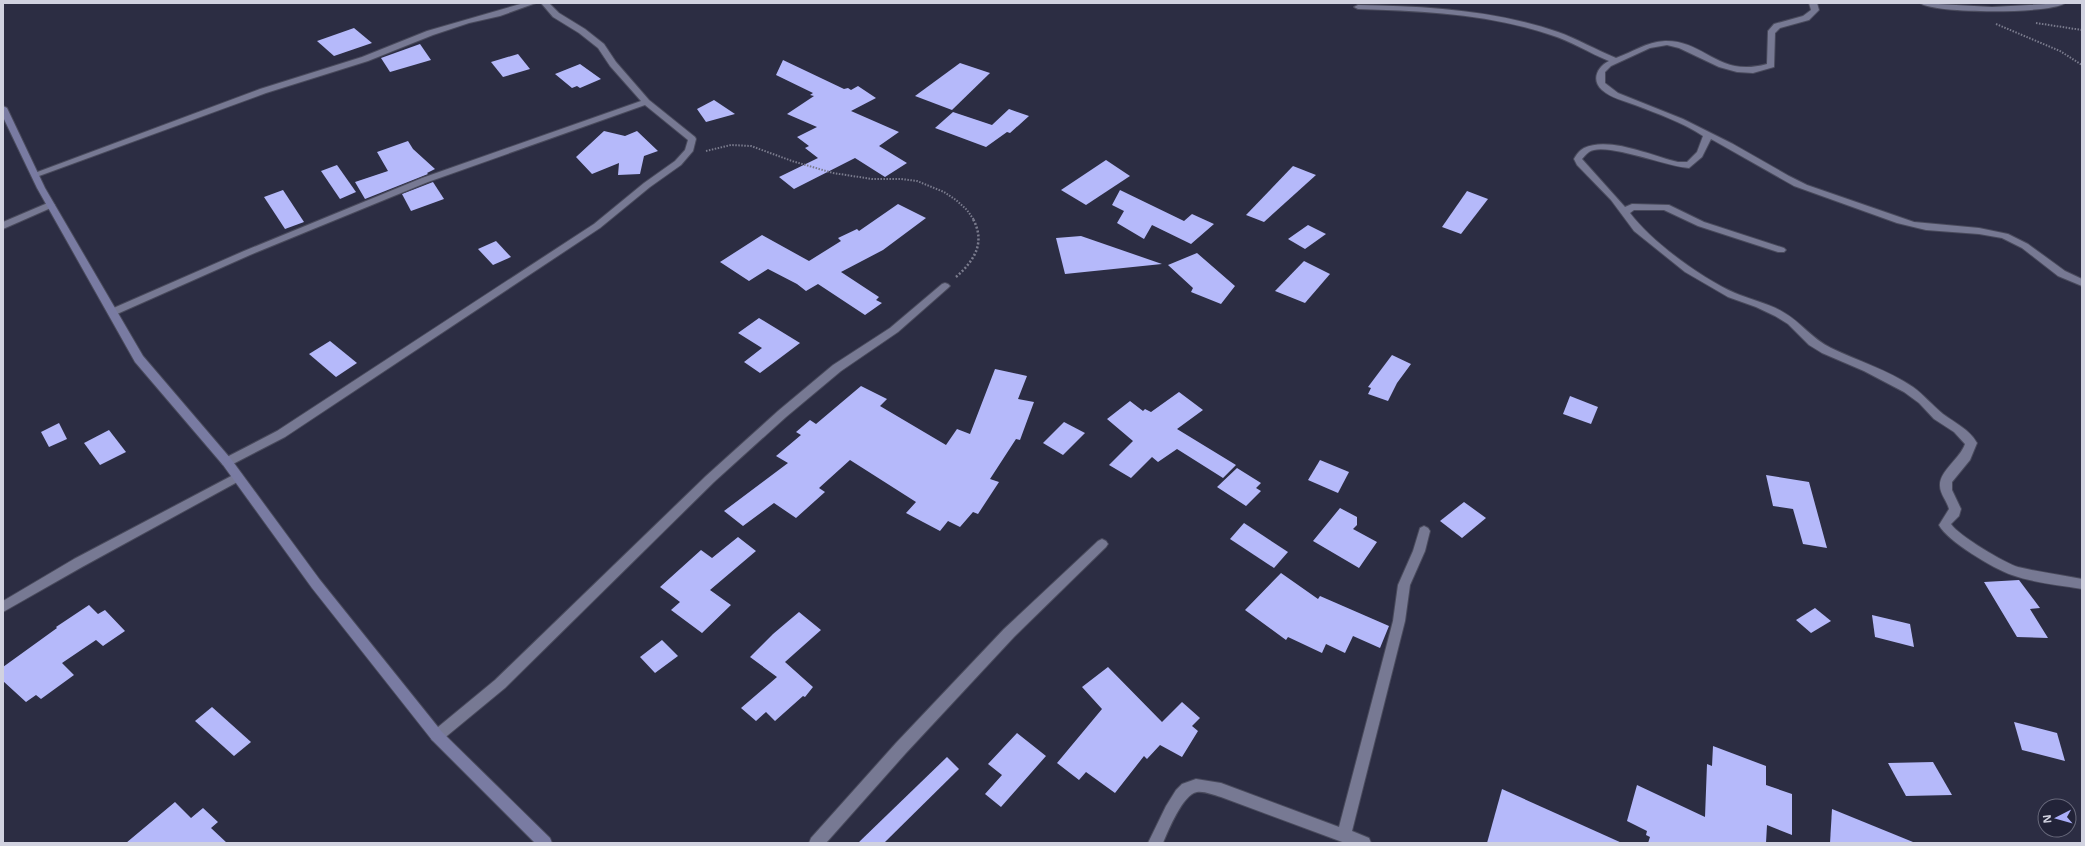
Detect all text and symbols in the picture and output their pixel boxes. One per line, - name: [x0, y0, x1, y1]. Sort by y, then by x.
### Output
- north arrow: [2037, 798, 2077, 838]
- text: N: [2039, 814, 2054, 824]

